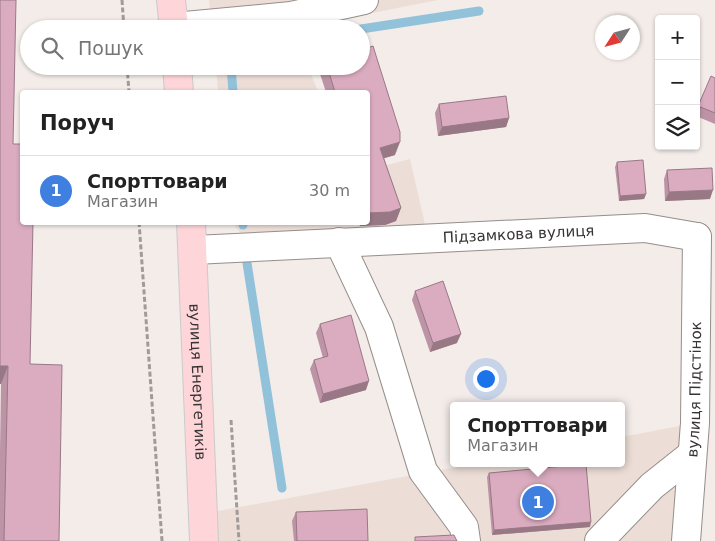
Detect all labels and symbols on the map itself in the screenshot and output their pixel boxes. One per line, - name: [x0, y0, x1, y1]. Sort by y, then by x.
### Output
- north arrow: [595, 15, 640, 60]
- street label: Підзамкова вулиця: [442, 221, 595, 247]
- street label: вулиця Енергетиків: [185, 303, 210, 461]
- street label: вулиця Підстінок: [683, 321, 705, 458]
- your location: [473, 366, 499, 392]
- pin: 1: [522, 483, 554, 521]

